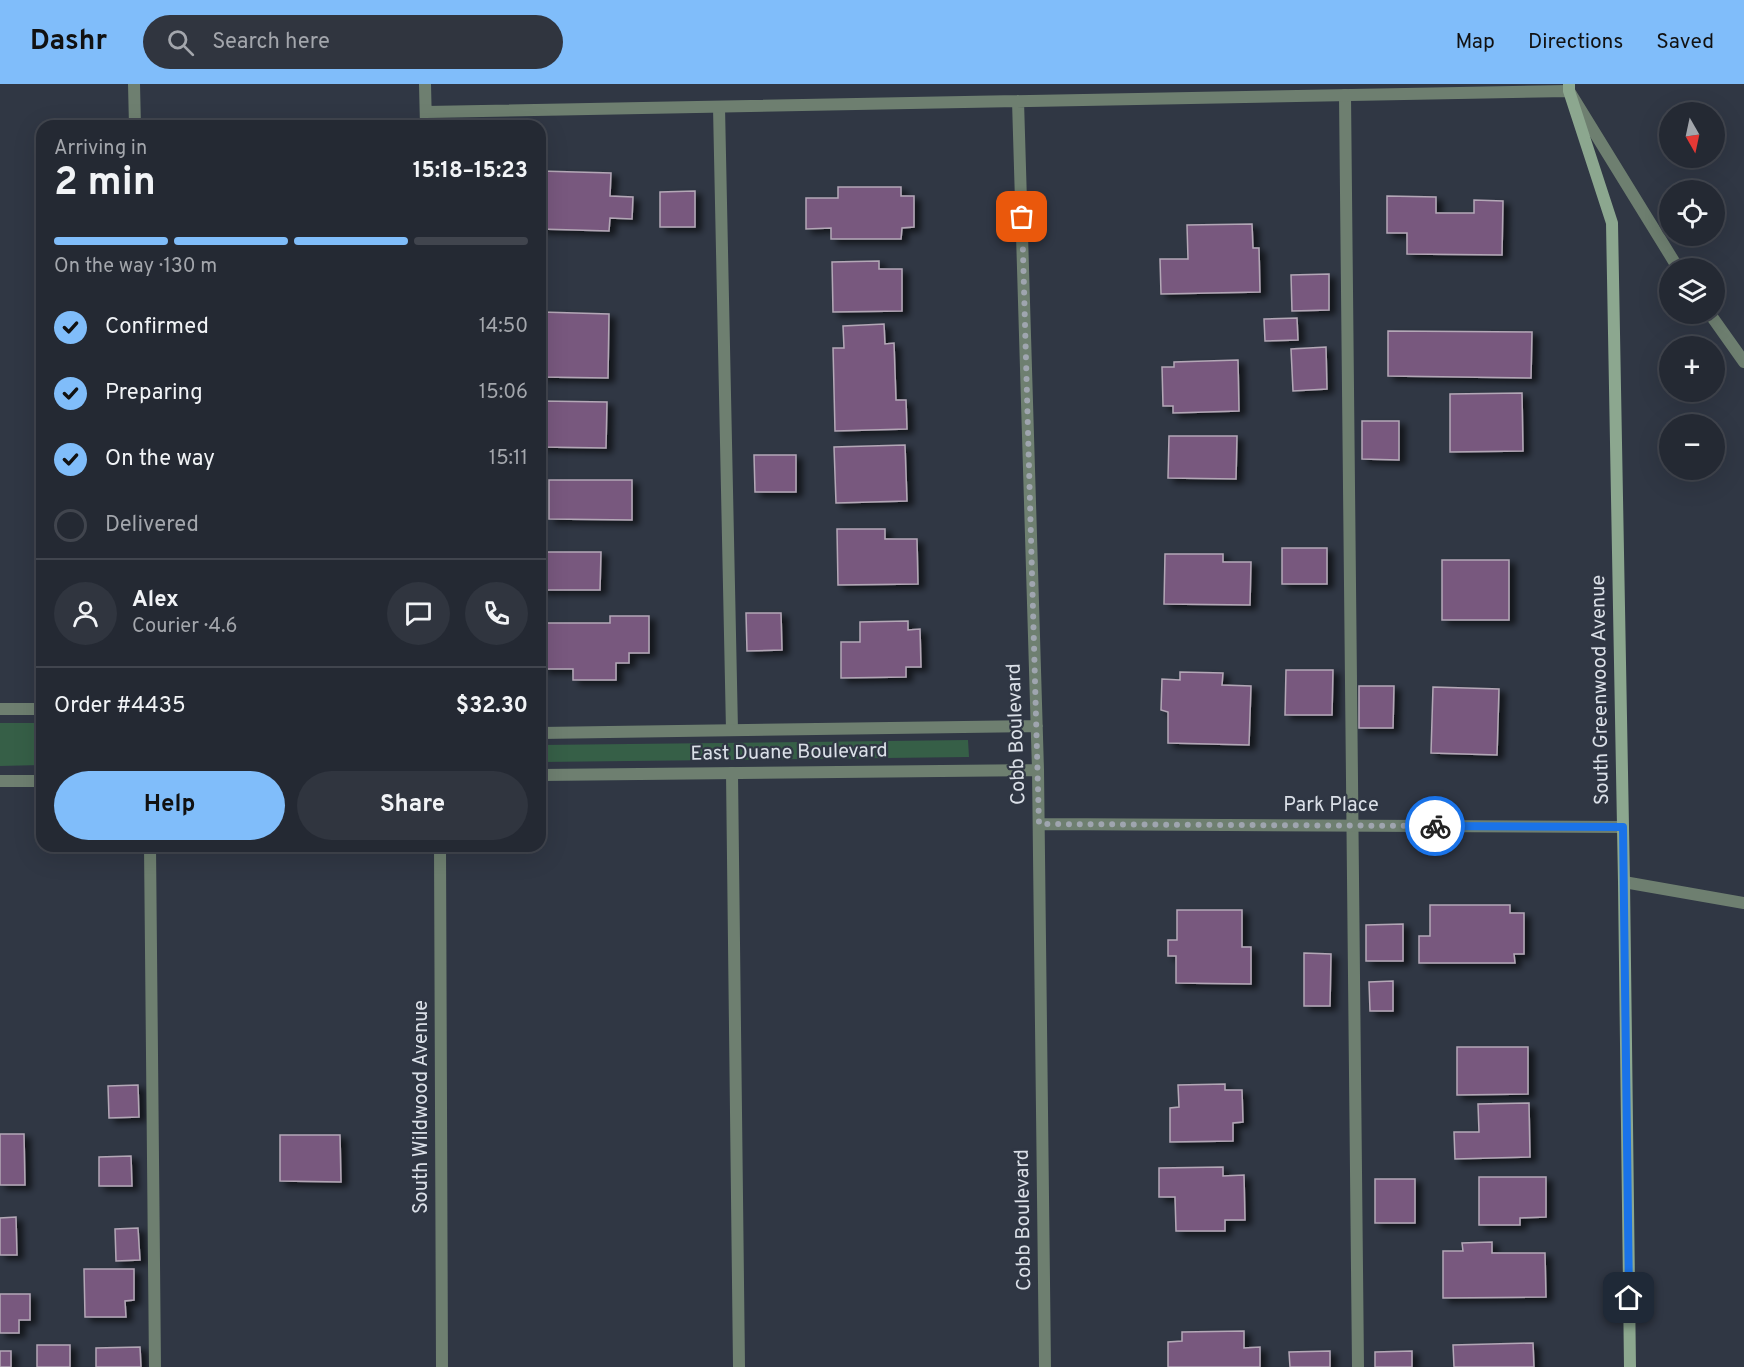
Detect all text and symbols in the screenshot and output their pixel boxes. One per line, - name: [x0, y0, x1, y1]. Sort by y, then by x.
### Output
- search box: [143, 15, 563, 69]
- text: Dashr: [30, 24, 107, 60]
- icon: search: [164, 26, 197, 59]
- text: Search here: [212, 29, 330, 56]
- text: Map: [1455, 29, 1495, 56]
- text: Directions: [1528, 29, 1623, 56]
- text: Saved: [1656, 29, 1714, 56]
- north arrow: [1659, 102, 1725, 168]
- map controls: [1659, 102, 1725, 480]
- text: Arriving in: [54, 136, 147, 162]
- text: 15:18–15:23: [413, 158, 528, 185]
- text: 2 min: [54, 160, 156, 209]
- button: locate: [1659, 180, 1725, 246]
- pin: [996, 191, 1047, 242]
- icon: bag: [1005, 200, 1038, 233]
- text: On the way · 130 m: [54, 254, 217, 280]
- button: layers: [1659, 258, 1725, 324]
- icon: check: [54, 311, 87, 344]
- text: Confirmed: [105, 314, 209, 341]
- text: 14:50: [479, 314, 528, 340]
- button: +: [1659, 336, 1725, 402]
- icon: check: [54, 377, 87, 410]
- text: Preparing: [105, 380, 203, 407]
- text: 15:06: [479, 380, 528, 406]
- button: −: [1659, 414, 1725, 480]
- icon: check: [54, 443, 87, 476]
- text: On the way: [105, 446, 215, 473]
- text: 15:11: [489, 446, 528, 472]
- text: Delivered: [105, 512, 199, 539]
- street label: South Greenwood Avenue: [1586, 575, 1616, 805]
- button: person: [54, 582, 117, 645]
- button: chat: [387, 582, 450, 645]
- button: phone: [465, 582, 528, 645]
- text: Alex: [132, 587, 179, 614]
- text: Courier · 4.6: [132, 614, 237, 640]
- street label: Cobb Boulevard: [1002, 663, 1032, 805]
- text: Order #4435: [54, 693, 186, 720]
- text: $32.30: [456, 693, 528, 720]
- street label: East Duane Boulevard: [690, 738, 888, 768]
- button: Help: [54, 771, 285, 840]
- button: Share: [297, 771, 528, 840]
- street label: Park Place: [1283, 793, 1379, 819]
- courier: [1405, 796, 1465, 856]
- icon: bike: [1419, 810, 1452, 843]
- street label: South Wildwood Avenue: [409, 1000, 435, 1214]
- street label: Cobb Boulevard: [1010, 1149, 1038, 1291]
- pin: [1603, 1272, 1654, 1323]
- icon: home: [1612, 1281, 1645, 1314]

